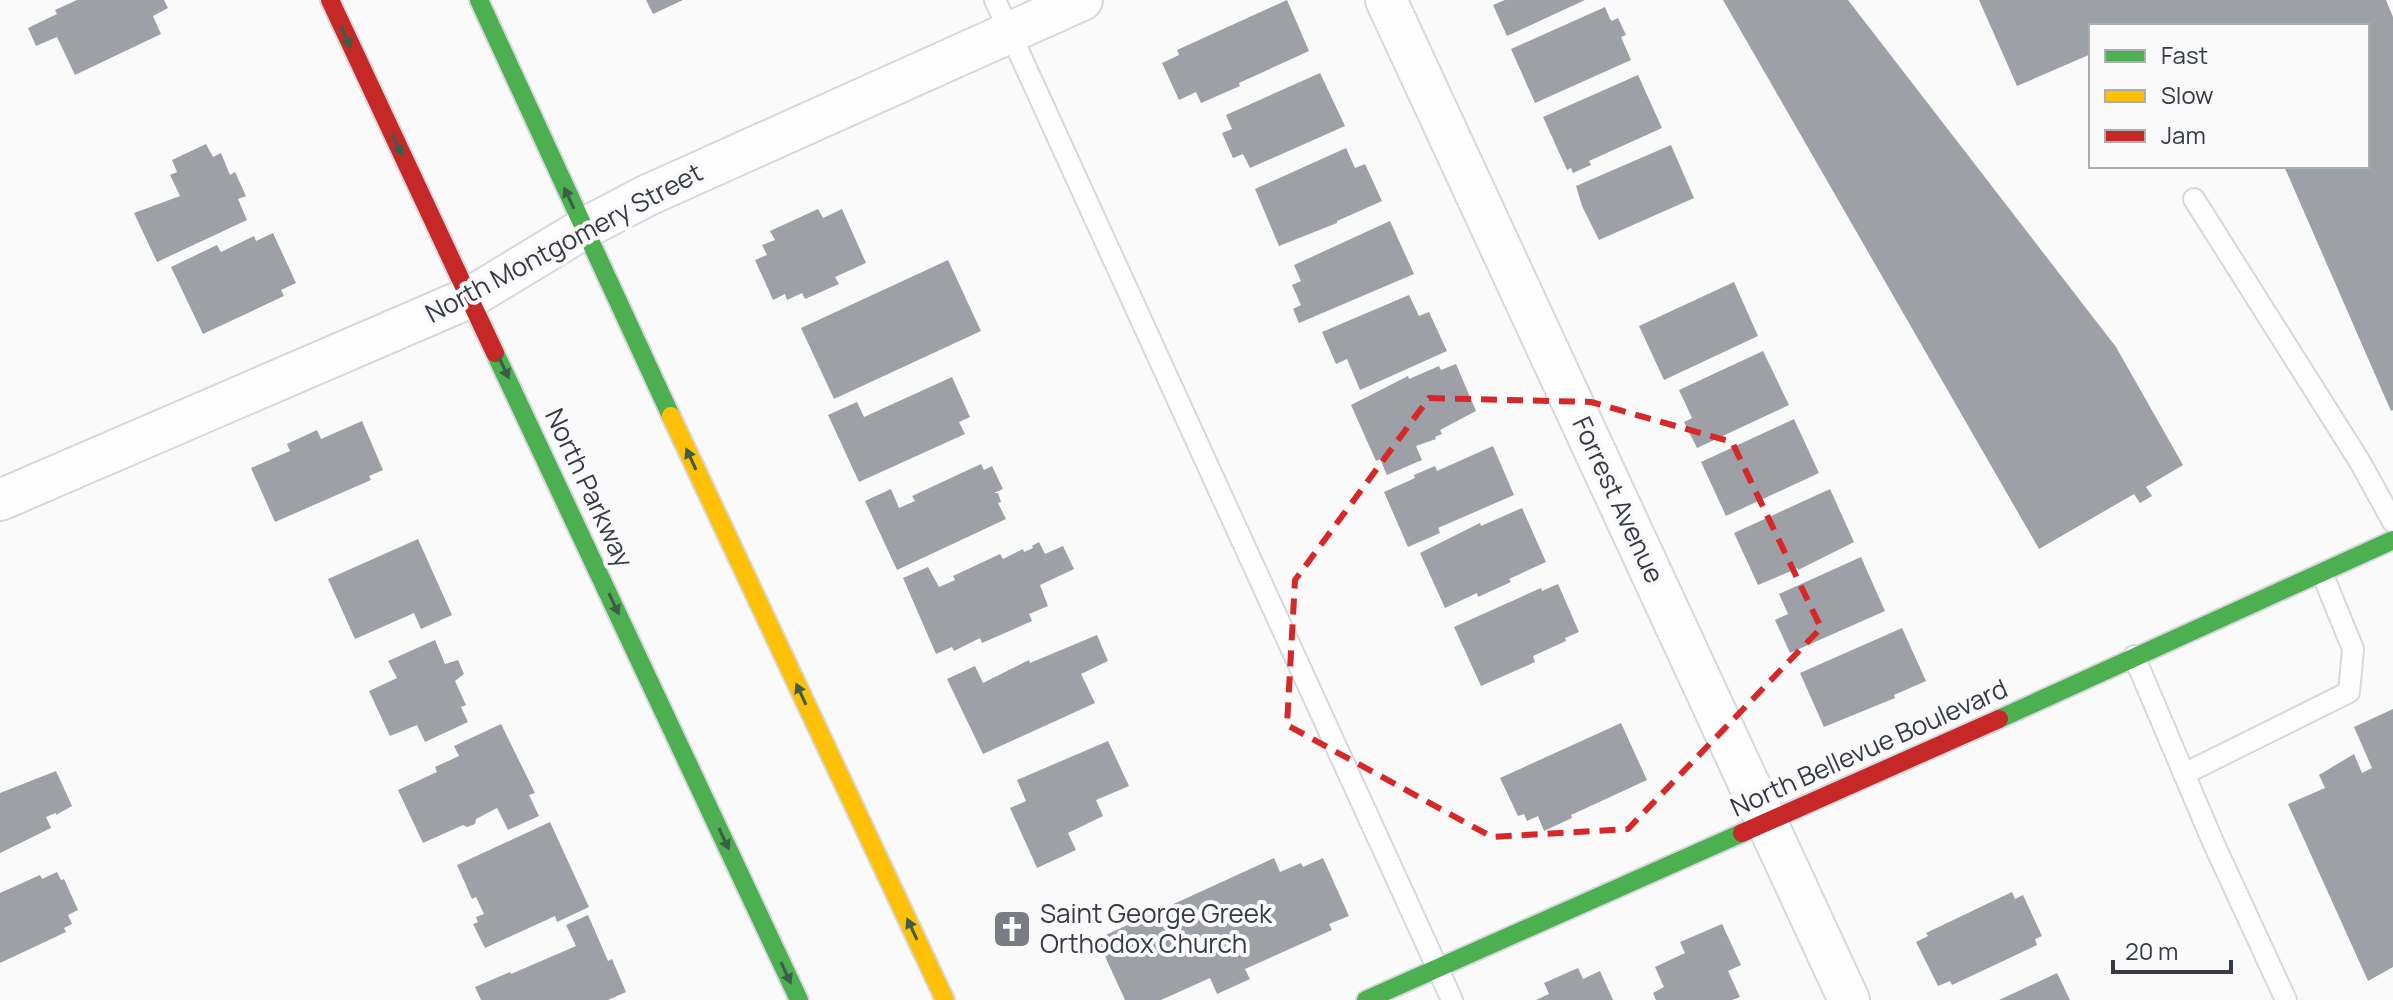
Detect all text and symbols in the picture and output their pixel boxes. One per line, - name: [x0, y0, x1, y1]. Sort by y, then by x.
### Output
- legend: [2089, 24, 2369, 168]
- one-way arrow: [340, 25, 353, 49]
- text: Fast: [2161, 38, 2208, 71]
- text: Slow: [2161, 78, 2214, 111]
- text: Jam: [2161, 118, 2206, 151]
- one-way arrow: [390, 133, 404, 156]
- street label: North Montgomery Street: [419, 154, 708, 331]
- one-way arrow: [562, 186, 576, 209]
- one-way arrow: [497, 356, 511, 380]
- street label: North Parkway: [537, 402, 643, 573]
- street label: Forrest Avenue: [1565, 410, 1673, 589]
- one-way arrow: [684, 447, 698, 470]
- one-way arrow: [607, 592, 621, 615]
- street label: North Bellevue Boulevard: [1724, 670, 2013, 824]
- one-way arrow: [794, 682, 808, 706]
- one-way arrow: [717, 828, 731, 851]
- place label: Saint George Greek Orthodox Church: [1040, 895, 1273, 961]
- church icon: Saint George Greek Orthodox Church: [991, 908, 1033, 950]
- one-way arrow: [905, 918, 919, 941]
- scale bar: [2113, 924, 2231, 974]
- text: 20 m: [2125, 934, 2178, 967]
- one-way arrow: [780, 961, 793, 985]

